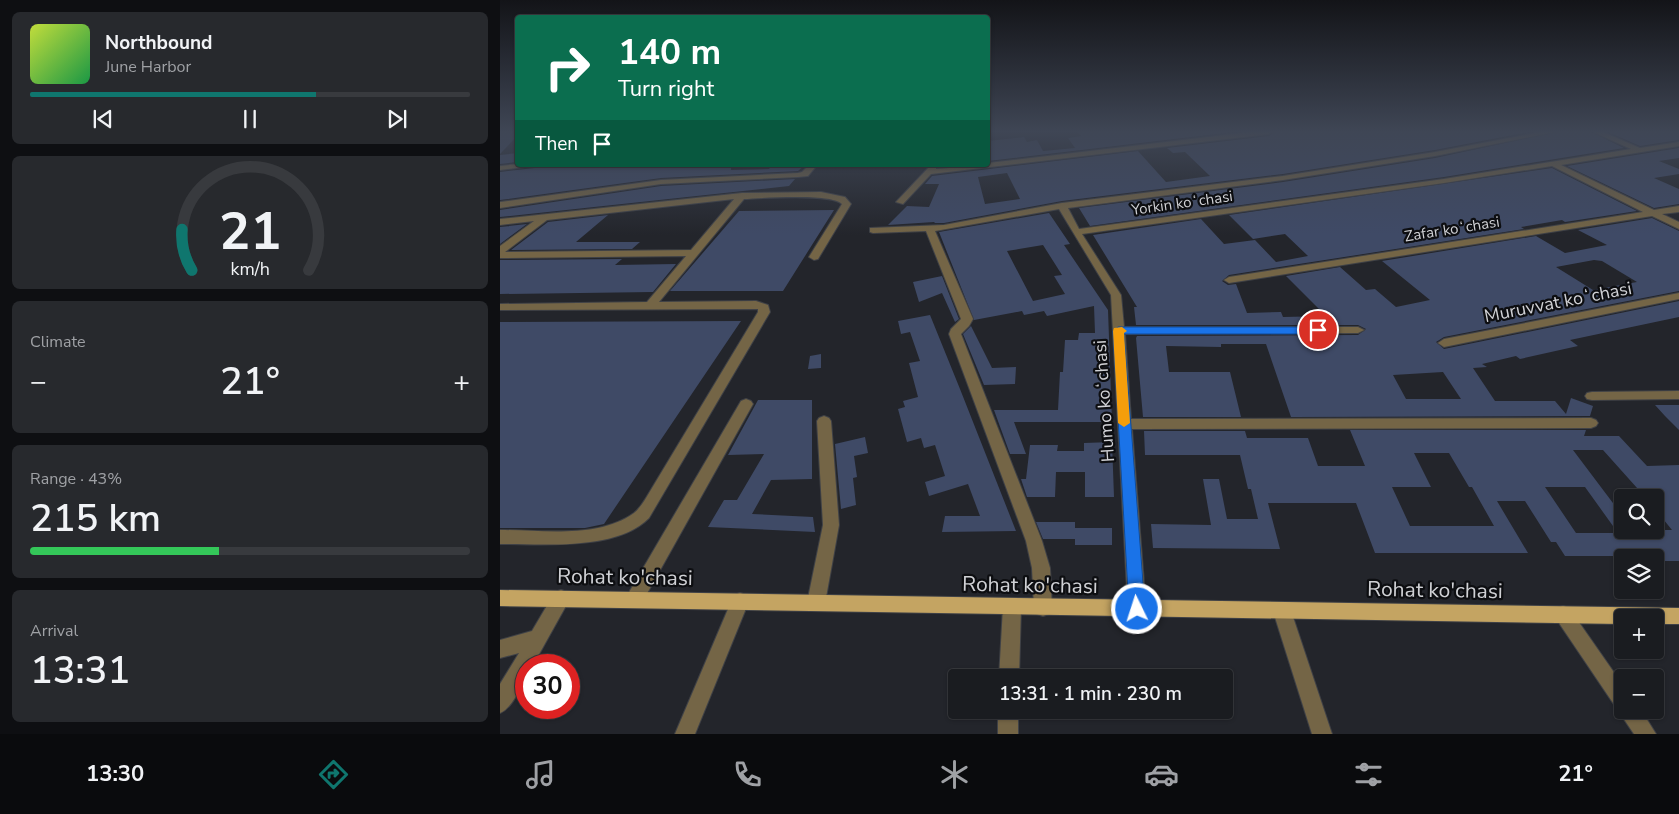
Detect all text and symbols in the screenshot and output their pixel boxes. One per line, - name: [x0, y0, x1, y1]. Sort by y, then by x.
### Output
- text: 140 m: [618, 29, 721, 76]
- text: Northbound: [105, 30, 212, 56]
- icon: right: [535, 35, 600, 100]
- text: June Harbor: [105, 56, 191, 78]
- text: Turn right: [618, 74, 714, 104]
- icon: previous: [89, 105, 117, 133]
- icon: pause: [236, 105, 264, 133]
- icon: next: [383, 105, 411, 133]
- icon: arrive: [588, 130, 616, 158]
- text: Then: [535, 131, 578, 157]
- street label: Yorkin koʻchasi: [1129, 186, 1234, 220]
- text: 21: [219, 196, 281, 267]
- street label: Zafar koʻchasi: [1403, 212, 1501, 246]
- text: km/h: [230, 257, 270, 281]
- street label: Muruvvat koʻchasi: [1482, 276, 1634, 328]
- pin: [1297, 309, 1339, 351]
- icon: arrive: [1304, 316, 1332, 344]
- text: Climate: [30, 331, 85, 353]
- street label: Humo koʻchasi: [1088, 339, 1120, 463]
- text: 21°: [220, 356, 280, 407]
- text: −: [30, 363, 47, 401]
- text: +: [453, 363, 470, 401]
- text: Range · 43%: [30, 468, 122, 490]
- map controls: [1614, 489, 1664, 719]
- button: search: [1614, 489, 1664, 539]
- text: 215 km: [30, 493, 161, 544]
- button: layers: [1614, 549, 1664, 599]
- street label: Rohat ko'chasi: [557, 562, 693, 592]
- street label: Rohat ko'chasi: [962, 570, 1098, 600]
- street label: Rohat ko'chasi: [1367, 575, 1503, 605]
- position arrow: [1110, 582, 1162, 634]
- button: +: [1614, 609, 1664, 659]
- text: Arrival: [30, 620, 78, 642]
- text: 13:31: [30, 645, 130, 696]
- speed limit sign: 30: [515, 654, 580, 719]
- button: −: [1614, 669, 1664, 719]
- text: 13:31 · 1 min · 230 m: [999, 681, 1182, 707]
- icon: directions: [316, 757, 351, 792]
- icon: music: [523, 757, 558, 792]
- icon: phone: [730, 757, 765, 792]
- icon: climate: [937, 757, 972, 792]
- icon: car: [1144, 757, 1179, 792]
- icon: filters: [1351, 757, 1386, 792]
- text: 13:30: [86, 759, 144, 789]
- text: 21°: [1558, 759, 1593, 789]

